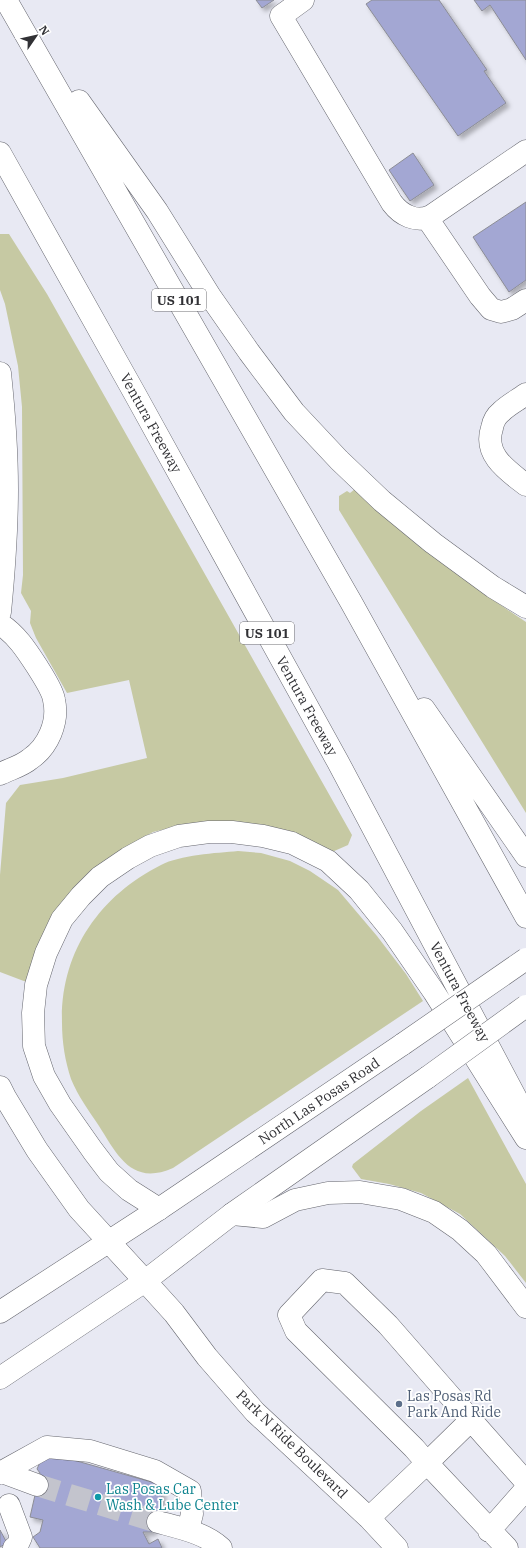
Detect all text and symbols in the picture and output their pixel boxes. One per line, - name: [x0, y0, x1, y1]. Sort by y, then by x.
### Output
- north arrow: [16, 16, 56, 56]
- text: N: [36, 23, 53, 38]
- road number: US 101: [152, 289, 206, 311]
- street label: Ventura Freeway: [116, 370, 186, 476]
- road number: US 101: [240, 622, 294, 644]
- street label: Ventura Freeway: [272, 653, 342, 759]
- street label: Ventura Freeway: [426, 939, 494, 1046]
- street label: North Las Posas Road: [255, 1053, 383, 1148]
- street label: Park N Ride Boulevard: [232, 1386, 352, 1502]
- place label: Las Posas Rd Park And Ride: [407, 1387, 501, 1421]
- marker: Las Posas Rd Park And Ride: [394, 1399, 404, 1409]
- place label: Las Posas Car Wash & Lube Center: [106, 1480, 239, 1514]
- marker: Las Posas Car Wash & Lube Center: [93, 1492, 103, 1502]

